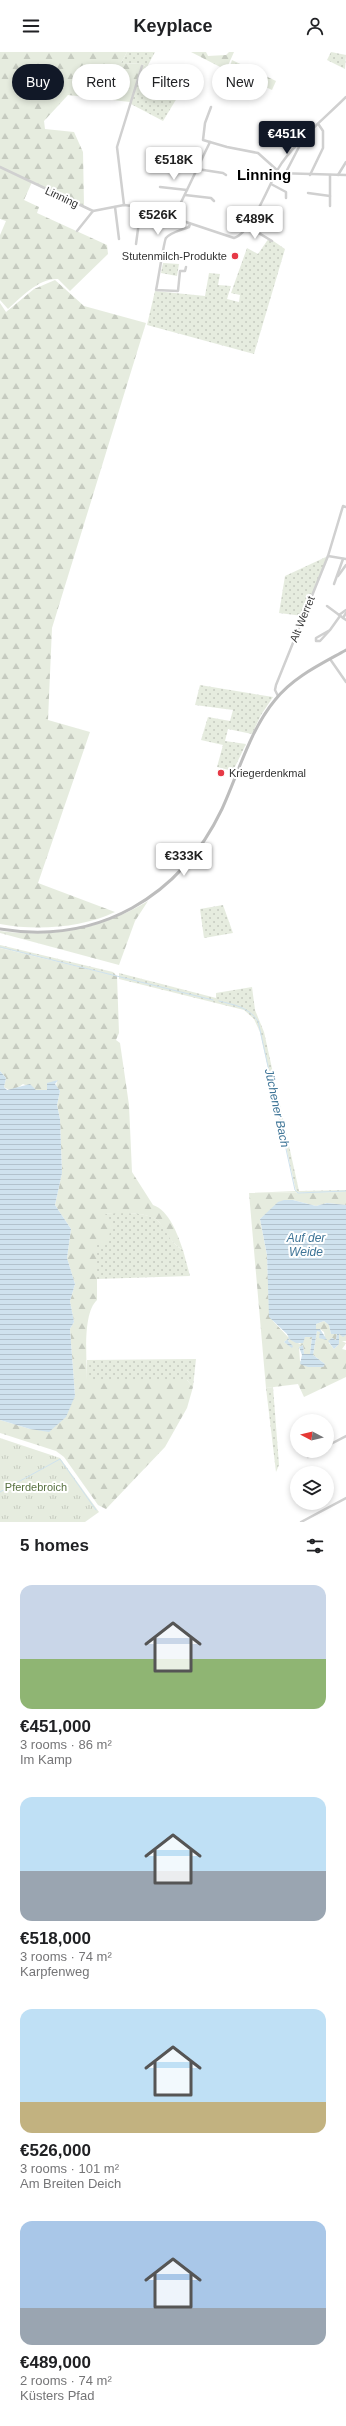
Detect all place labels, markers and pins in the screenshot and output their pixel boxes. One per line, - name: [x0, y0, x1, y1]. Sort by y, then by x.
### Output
- pin: €451K: [259, 121, 315, 155]
- pin: €518K: [146, 147, 202, 181]
- pin: €526K: [130, 202, 186, 236]
- pin: €489K: [227, 206, 283, 240]
- place label: Stutenmilch-Produkte: [122, 250, 227, 262]
- marker: Stutenmilch-Produkte: [230, 251, 240, 261]
- place label: Kriegerdenkmal: [229, 767, 306, 779]
- marker: Kriegerdenkmal: [216, 768, 226, 778]
- pin: €333K: [156, 843, 212, 877]

